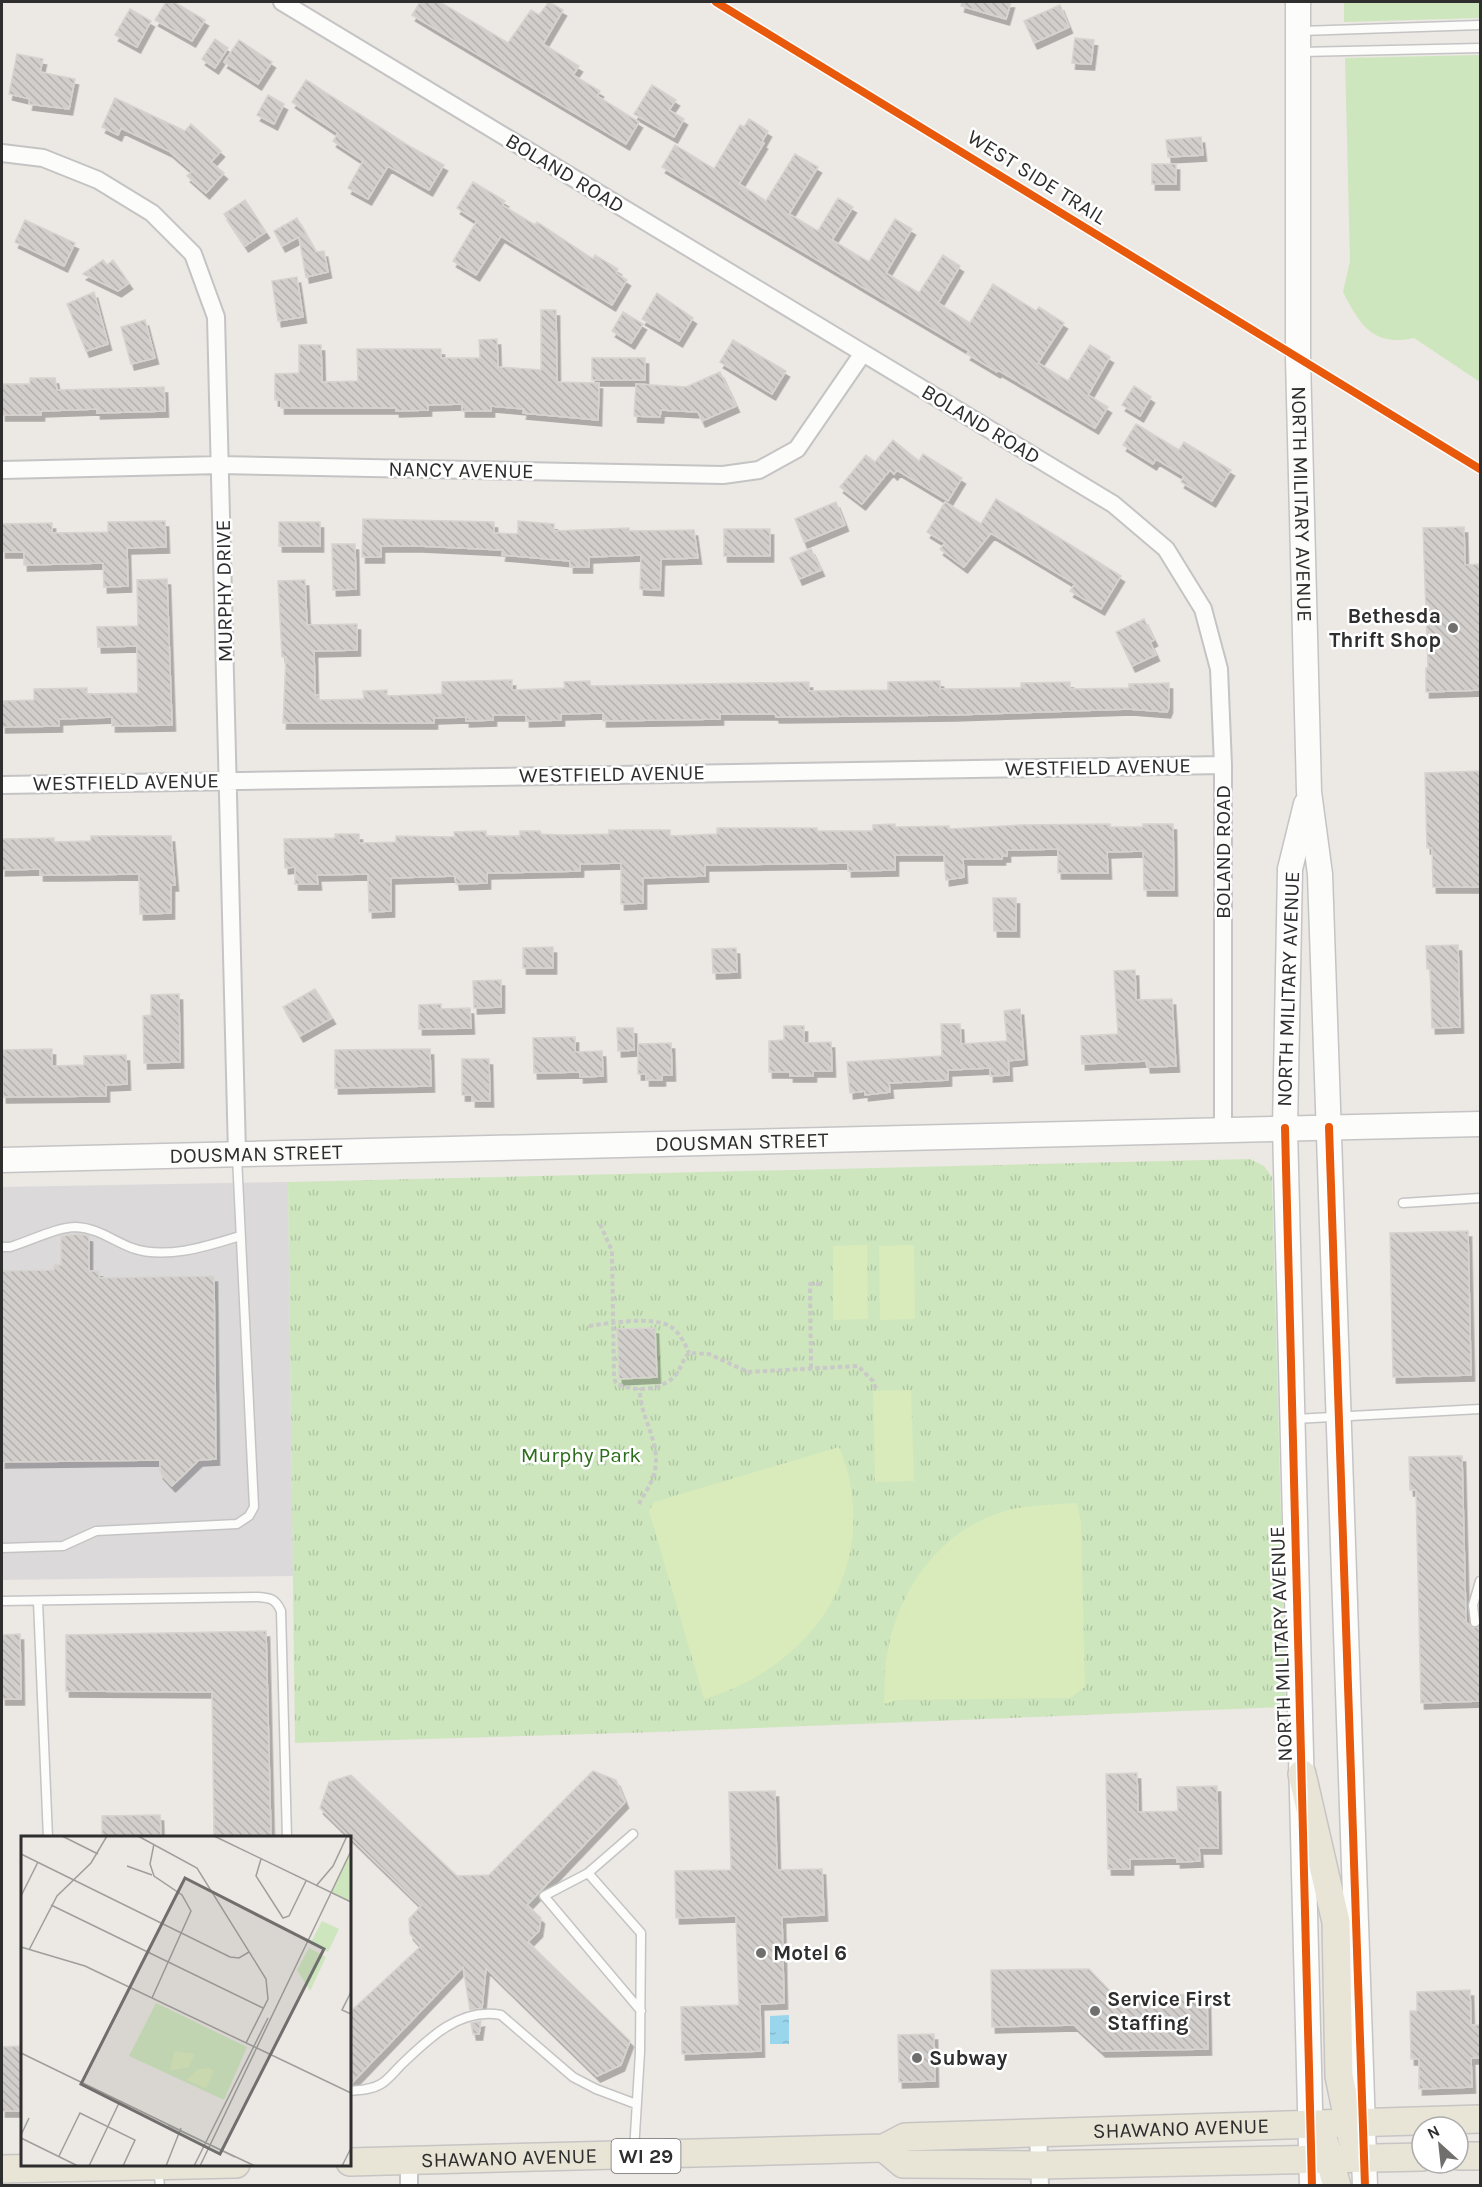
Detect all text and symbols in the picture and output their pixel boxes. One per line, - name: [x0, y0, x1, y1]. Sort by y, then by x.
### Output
- street label: WEST SIDE TRAIL: [963, 125, 1111, 229]
- street label: BOLAND ROAD: [501, 128, 629, 218]
- street label: BOLAND ROAD: [917, 379, 1045, 469]
- street label: NORTH MILITARY AVENUE: [1287, 386, 1317, 622]
- street label: NANCY AVENUE: [388, 457, 534, 483]
- street label: MURPHY DRIVE: [211, 519, 237, 663]
- place label: Bethesda Thrift Shop: [1329, 604, 1441, 652]
- marker: Bethesda Thrift Shop: [1446, 621, 1460, 635]
- street label: WESTFIELD AVENUE: [1005, 753, 1191, 781]
- street label: WESTFIELD AVENUE: [519, 760, 705, 788]
- street label: WESTFIELD AVENUE: [33, 768, 219, 796]
- street label: BOLAND ROAD: [1211, 785, 1235, 919]
- street label: NORTH MILITARY AVENUE: [1272, 871, 1304, 1107]
- street label: DOUSMAN STREET: [655, 1128, 829, 1156]
- street label: DOUSMAN STREET: [169, 1140, 343, 1168]
- park label: Murphy Park: [521, 1443, 641, 1467]
- street label: NORTH MILITARY AVENUE: [1265, 1526, 1297, 1762]
- inset map: [21, 1836, 351, 2166]
- place label: Motel 6: [773, 1941, 847, 1965]
- marker: Motel 6: [754, 1946, 768, 1960]
- place label: Service First Staffing: [1107, 1987, 1231, 2035]
- marker: Service First Staffing: [1088, 2004, 1102, 2018]
- place label: Subway: [929, 2046, 1008, 2070]
- marker: Subway: [910, 2051, 924, 2065]
- street label: SHAWANO AVENUE: [1092, 2114, 1269, 2143]
- north arrow: [1410, 2115, 1470, 2175]
- text: N: [1424, 2121, 1443, 2143]
- road number: WI 29: [612, 2139, 680, 2173]
- street label: SHAWANO AVENUE: [420, 2144, 597, 2172]

